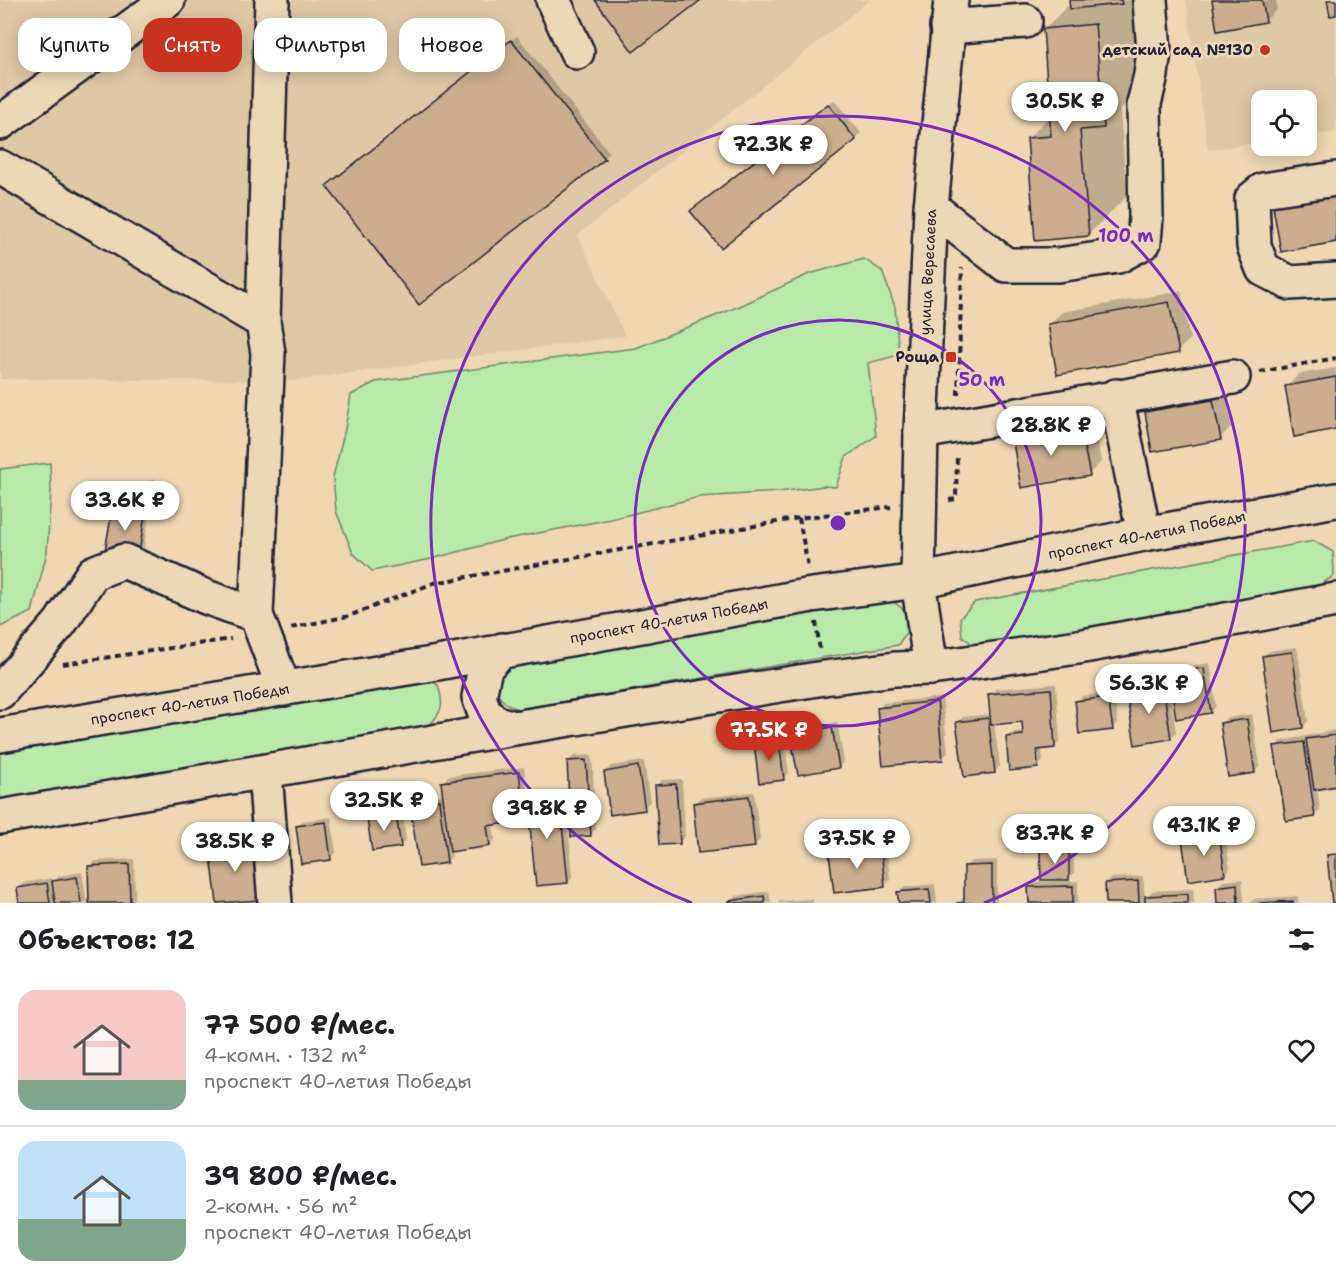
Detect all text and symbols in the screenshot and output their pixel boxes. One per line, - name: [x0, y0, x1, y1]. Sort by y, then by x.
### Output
- chip: Купить: [18, 18, 131, 72]
- chip: Снять: [143, 18, 242, 72]
- chip: Фильтры: [254, 18, 387, 72]
- chip: Новое: [399, 18, 505, 72]
- place label: детский сад №130: [1102, 40, 1253, 60]
- marker: детский сад №130: [1258, 43, 1272, 57]
- pin: 30.5K ₽: [1010, 82, 1120, 133]
- text: 30.5K ₽: [1025, 88, 1105, 114]
- map controls: [1251, 90, 1317, 156]
- button: locate: [1251, 90, 1317, 156]
- pin: 72.3K ₽: [718, 125, 828, 176]
- text: 72.3K ₽: [733, 131, 813, 157]
- street label: улица Вересаева: [915, 208, 941, 336]
- text: 100 m: [1098, 224, 1154, 248]
- place label: Роща: [895, 347, 940, 367]
- marker: Роща: [944, 350, 958, 364]
- text: 50 m: [959, 368, 1006, 392]
- pin: 28.8K ₽: [996, 406, 1106, 457]
- text: 28.8K ₽: [1010, 412, 1092, 438]
- pin: 33.6K ₽: [70, 481, 180, 532]
- text: 33.6K ₽: [85, 487, 165, 513]
- street label: проспект 40-летия Победы: [1046, 506, 1248, 564]
- centre of rings: [828, 513, 848, 533]
- street label: проспект 40-летия Победы: [568, 594, 770, 648]
- pin: 56.3K ₽: [1094, 664, 1204, 715]
- text: 56.3K ₽: [1109, 670, 1189, 696]
- street label: проспект 40-летия Победы: [89, 678, 291, 730]
- pin: 77.5K ₽: [714, 711, 824, 762]
- text: 77.5K ₽: [730, 717, 808, 743]
- pin: 32.5K ₽: [329, 781, 439, 832]
- text: 32.5K ₽: [344, 787, 424, 813]
- pin: 39.8K ₽: [492, 789, 602, 840]
- text: 39.8K ₽: [506, 795, 588, 821]
- pin: 43.1K ₽: [1149, 806, 1259, 857]
- text: 43.1K ₽: [1167, 812, 1241, 838]
- pin: 83.7K ₽: [1000, 814, 1110, 865]
- pin: 37.5K ₽: [802, 819, 912, 870]
- text: 83.7K ₽: [1015, 820, 1095, 846]
- pin: 38.5K ₽: [180, 822, 290, 873]
- text: 37.5K ₽: [818, 825, 896, 851]
- text: 38.5K ₽: [195, 828, 275, 854]
- text: Объектов: 12: [18, 922, 195, 957]
- icon: filters: [1285, 923, 1318, 956]
- text: 77 500 ₽/мес.: [204, 1007, 395, 1042]
- icon: home: [66, 1014, 138, 1086]
- icon: heart: [1285, 1034, 1318, 1067]
- text: 4-комн. · 132 m²: [204, 1042, 367, 1068]
- text: проспект 40-летия Победы: [204, 1068, 472, 1094]
- text: 39 800 ₽/мес.: [204, 1158, 397, 1193]
- icon: home: [66, 1165, 138, 1237]
- icon: heart: [1285, 1185, 1318, 1218]
- text: 2-комн. · 56 m²: [204, 1193, 358, 1219]
- text: проспект 40-летия Победы: [204, 1219, 472, 1245]

